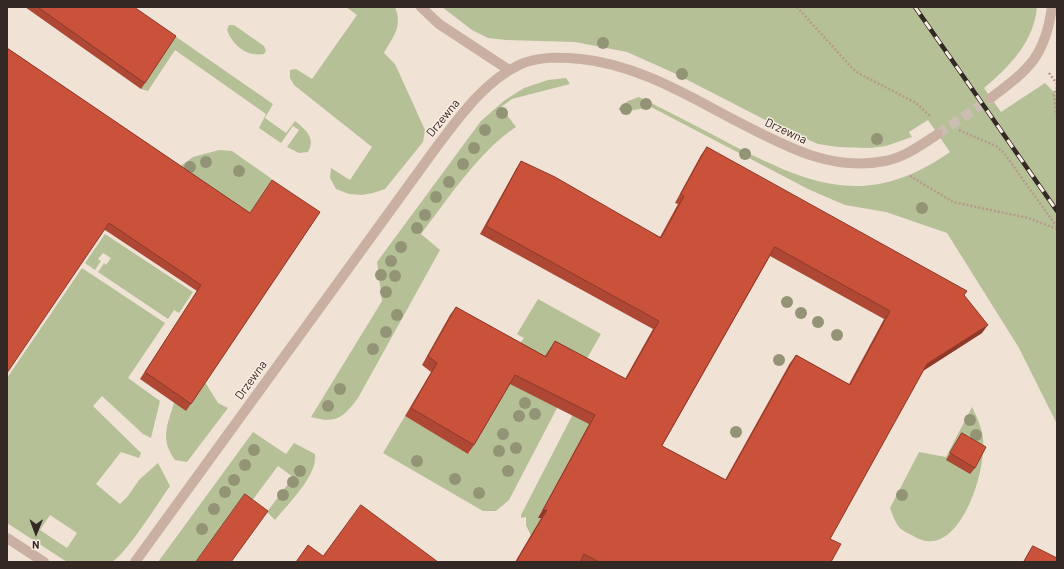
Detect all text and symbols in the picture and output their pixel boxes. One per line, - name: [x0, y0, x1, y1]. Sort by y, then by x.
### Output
- street label: Drzewna: [423, 96, 463, 140]
- street label: Drzewna: [763, 115, 809, 147]
- street label: Drzewna: [232, 358, 270, 402]
- north arrow: [16, 513, 56, 553]
- text: N: [32, 539, 40, 552]

